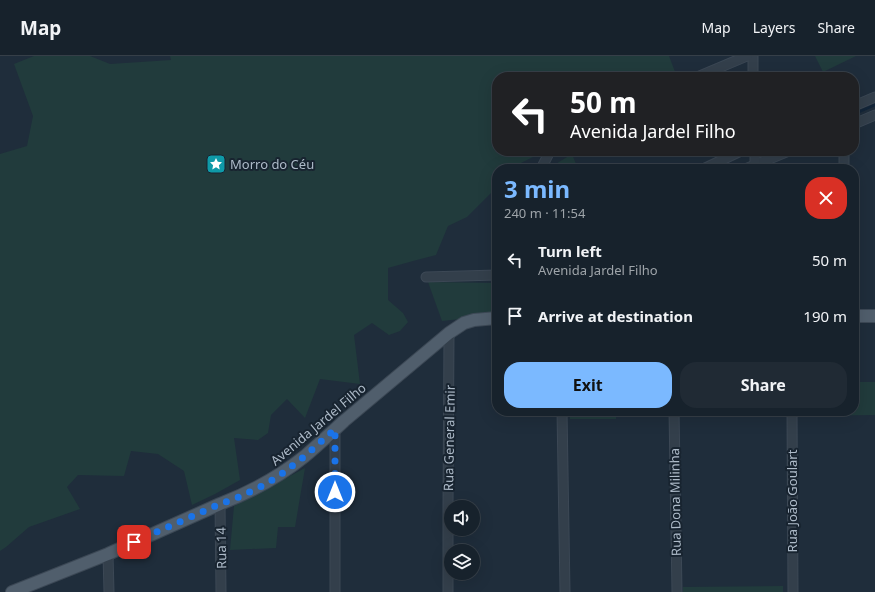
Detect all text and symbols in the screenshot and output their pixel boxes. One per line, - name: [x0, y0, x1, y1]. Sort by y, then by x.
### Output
- text: Map: [20, 15, 61, 41]
- text: Map: [702, 18, 731, 37]
- text: Layers: [753, 18, 795, 37]
- text: Share: [817, 18, 855, 37]
- text: 50 m: [570, 83, 637, 121]
- icon: left: [504, 88, 556, 140]
- text: Avenida Jardel Filho: [570, 119, 736, 143]
- place icon: Morro do Céu: [205, 153, 227, 175]
- place label: Morro do Céu: [230, 155, 314, 173]
- text: 3 min: [504, 172, 570, 205]
- button: close: [805, 177, 847, 219]
- text: 240 m · 11:54: [504, 204, 585, 222]
- text: Turn left: [538, 241, 602, 261]
- icon: left: [504, 249, 526, 271]
- text: 50 m: [812, 250, 847, 270]
- text: Avenida Jardel Filho: [538, 261, 658, 279]
- icon: arrive: [504, 305, 526, 327]
- text: Arrive at destination: [538, 306, 693, 326]
- text: 190 m: [803, 306, 847, 326]
- button: Exit: [504, 362, 672, 408]
- button: Share: [680, 362, 847, 408]
- street label: Avenida Jardel Filho: [266, 379, 370, 469]
- street label: Rua General Emir: [439, 384, 459, 491]
- street label: Rua Dona Milinha: [665, 448, 685, 556]
- street label: Rua João Goulart: [783, 449, 801, 552]
- position arrow: [314, 471, 356, 513]
- map controls: [444, 500, 480, 580]
- button: sound: [444, 500, 480, 536]
- pin: [117, 525, 151, 559]
- street label: Rua 14: [212, 526, 230, 569]
- icon: arrive: [123, 531, 145, 553]
- button: layers: [444, 544, 480, 580]

